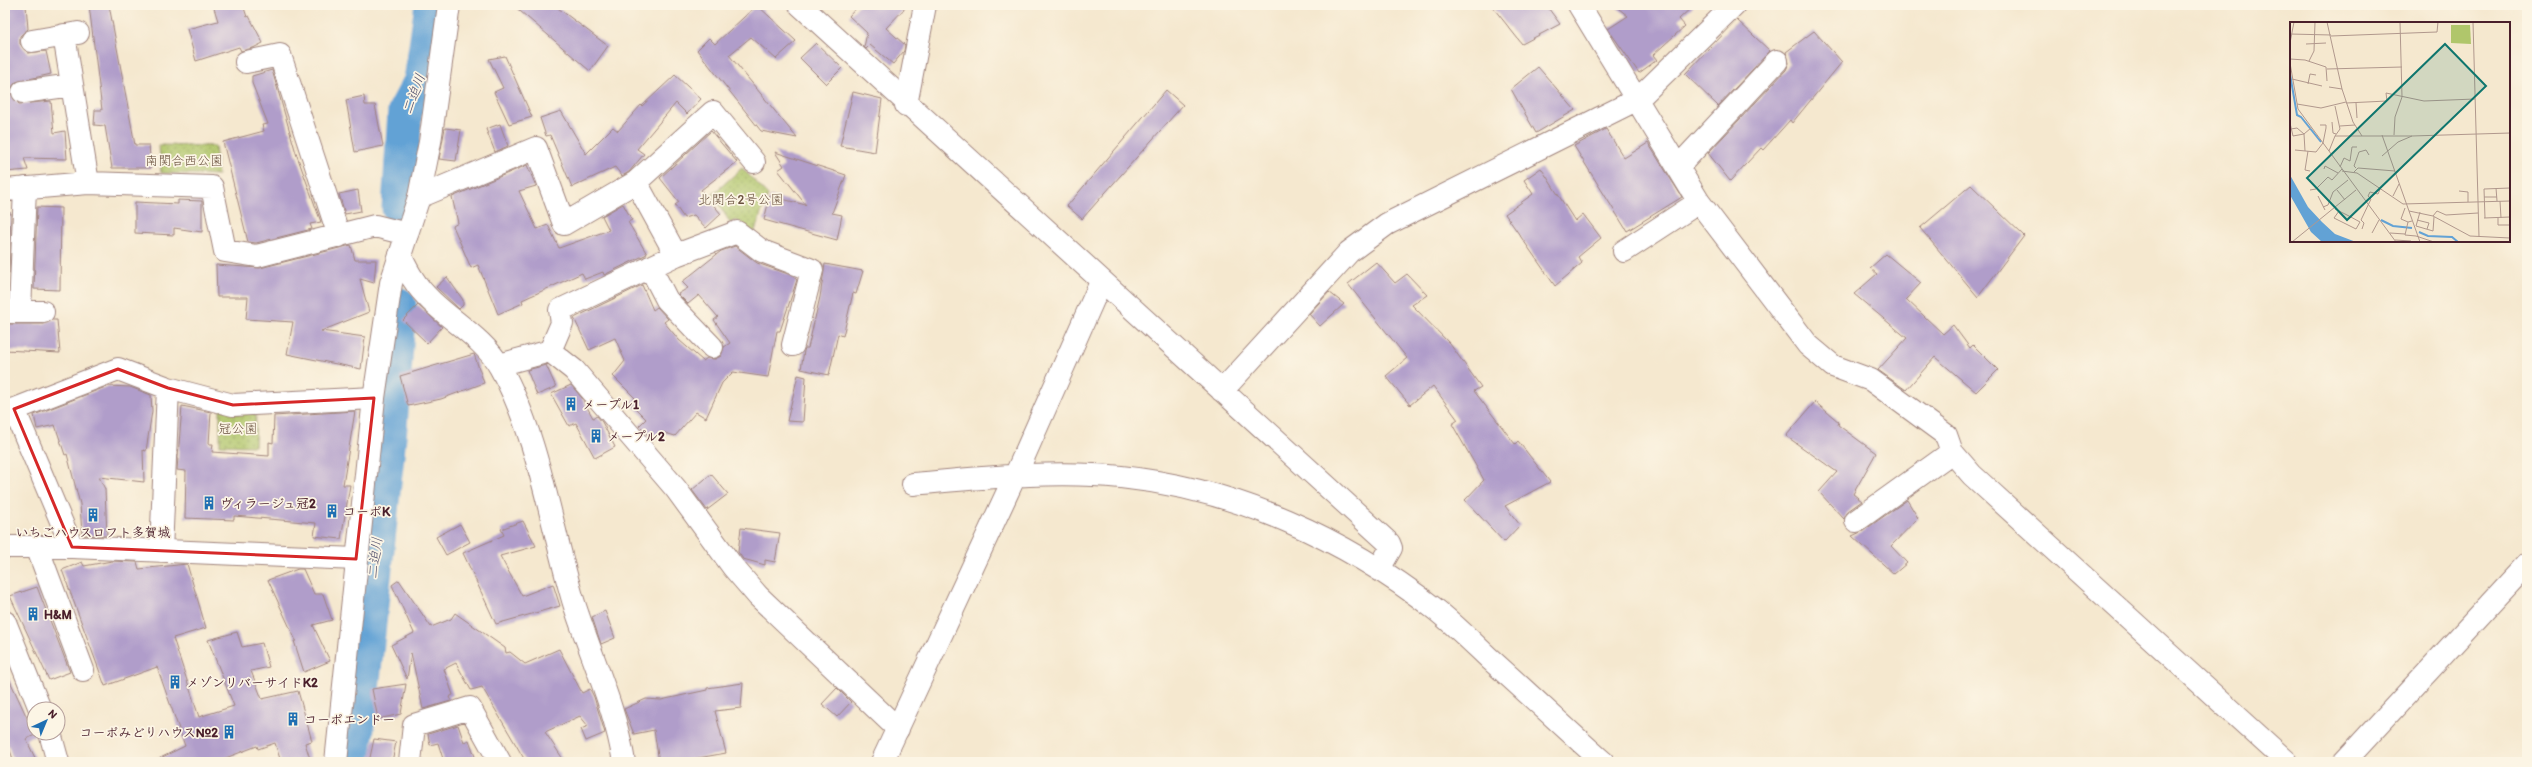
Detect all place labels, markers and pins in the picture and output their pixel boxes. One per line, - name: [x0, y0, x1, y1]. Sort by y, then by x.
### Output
- building icon: メープル1: [563, 396, 579, 412]
- place label: メープル1: [582, 397, 639, 412]
- building icon: メープル2: [588, 428, 604, 444]
- place label: メープル2: [607, 429, 665, 444]
- building icon: ヴィラージュ冠2: [201, 495, 217, 511]
- place label: ヴィラージュ冠2: [220, 496, 316, 511]
- building icon: コーポK: [324, 503, 340, 519]
- place label: コーポK: [343, 504, 391, 519]
- building icon: いちごハウスロフト多賀城: [85, 507, 101, 523]
- place label: いちごハウスロフト多賀城: [15, 525, 171, 540]
- building icon: H&M: [25, 606, 41, 622]
- place label: H&M: [44, 607, 72, 622]
- building icon: メゾンリバーサイドK2: [167, 674, 183, 690]
- place label: メゾンリバーサイドK2: [186, 675, 318, 690]
- building icon: コーポエンドー: [285, 711, 301, 727]
- place label: コーポエンドー: [304, 712, 395, 727]
- building icon: コーポみどりハウス№2: [221, 724, 237, 740]
- place label: コーポみどりハウス№2: [80, 725, 218, 740]

